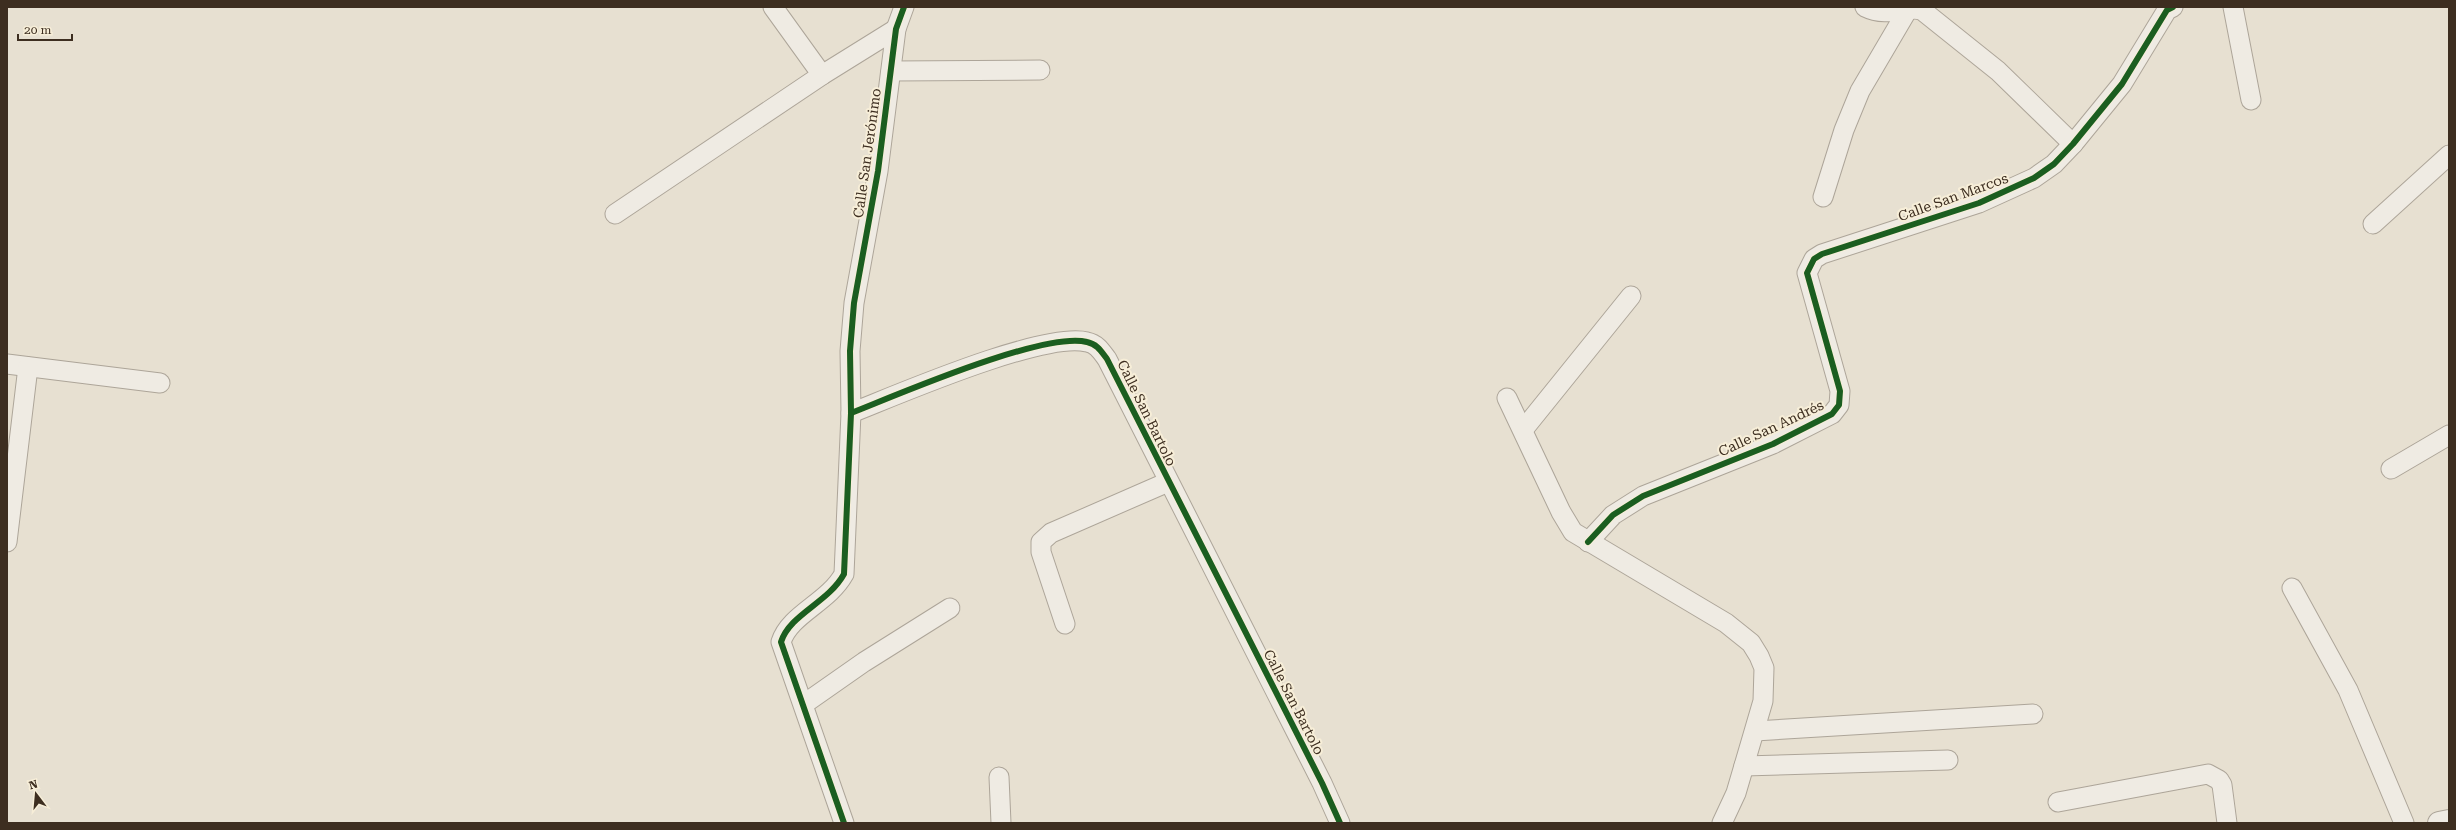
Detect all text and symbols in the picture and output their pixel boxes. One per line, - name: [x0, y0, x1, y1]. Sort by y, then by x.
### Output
- scale bar: [18, 16, 72, 42]
- text: 20 m: [24, 23, 51, 37]
- street label: Calle San Jerónimo: [850, 87, 884, 219]
- street label: Calle San Marcos: [1896, 170, 2011, 224]
- street label: Calle San Bartolo: [1114, 357, 1180, 469]
- street label: Calle San Andrés: [1716, 396, 1826, 459]
- street label: Calle San Bartolo: [1261, 647, 1327, 757]
- north arrow: [16, 774, 56, 814]
- text: N: [28, 777, 40, 792]

